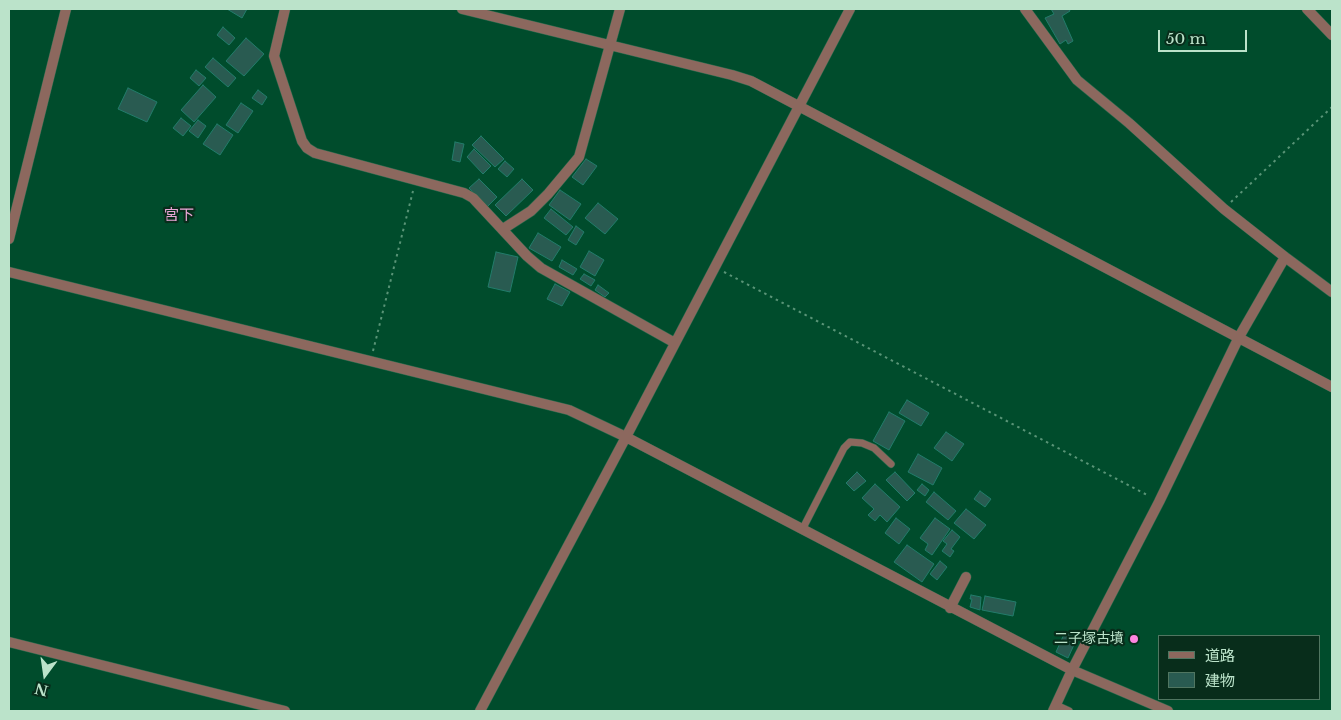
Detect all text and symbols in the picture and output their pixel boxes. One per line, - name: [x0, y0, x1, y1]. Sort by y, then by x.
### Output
- scale bar: [1161, 20, 1250, 52]
- text: 50 m: [1166, 29, 1206, 48]
- district label: 宮下: [164, 207, 194, 225]
- place label: 二子塚古墳: [1054, 631, 1124, 647]
- marker: 二子塚古墳: [1128, 633, 1140, 645]
- legend: [1158, 635, 1321, 700]
- text: 道路: [1205, 646, 1235, 665]
- north arrow: [20, 650, 70, 700]
- text: 建物: [1205, 671, 1235, 690]
- text: N: [33, 679, 50, 700]

